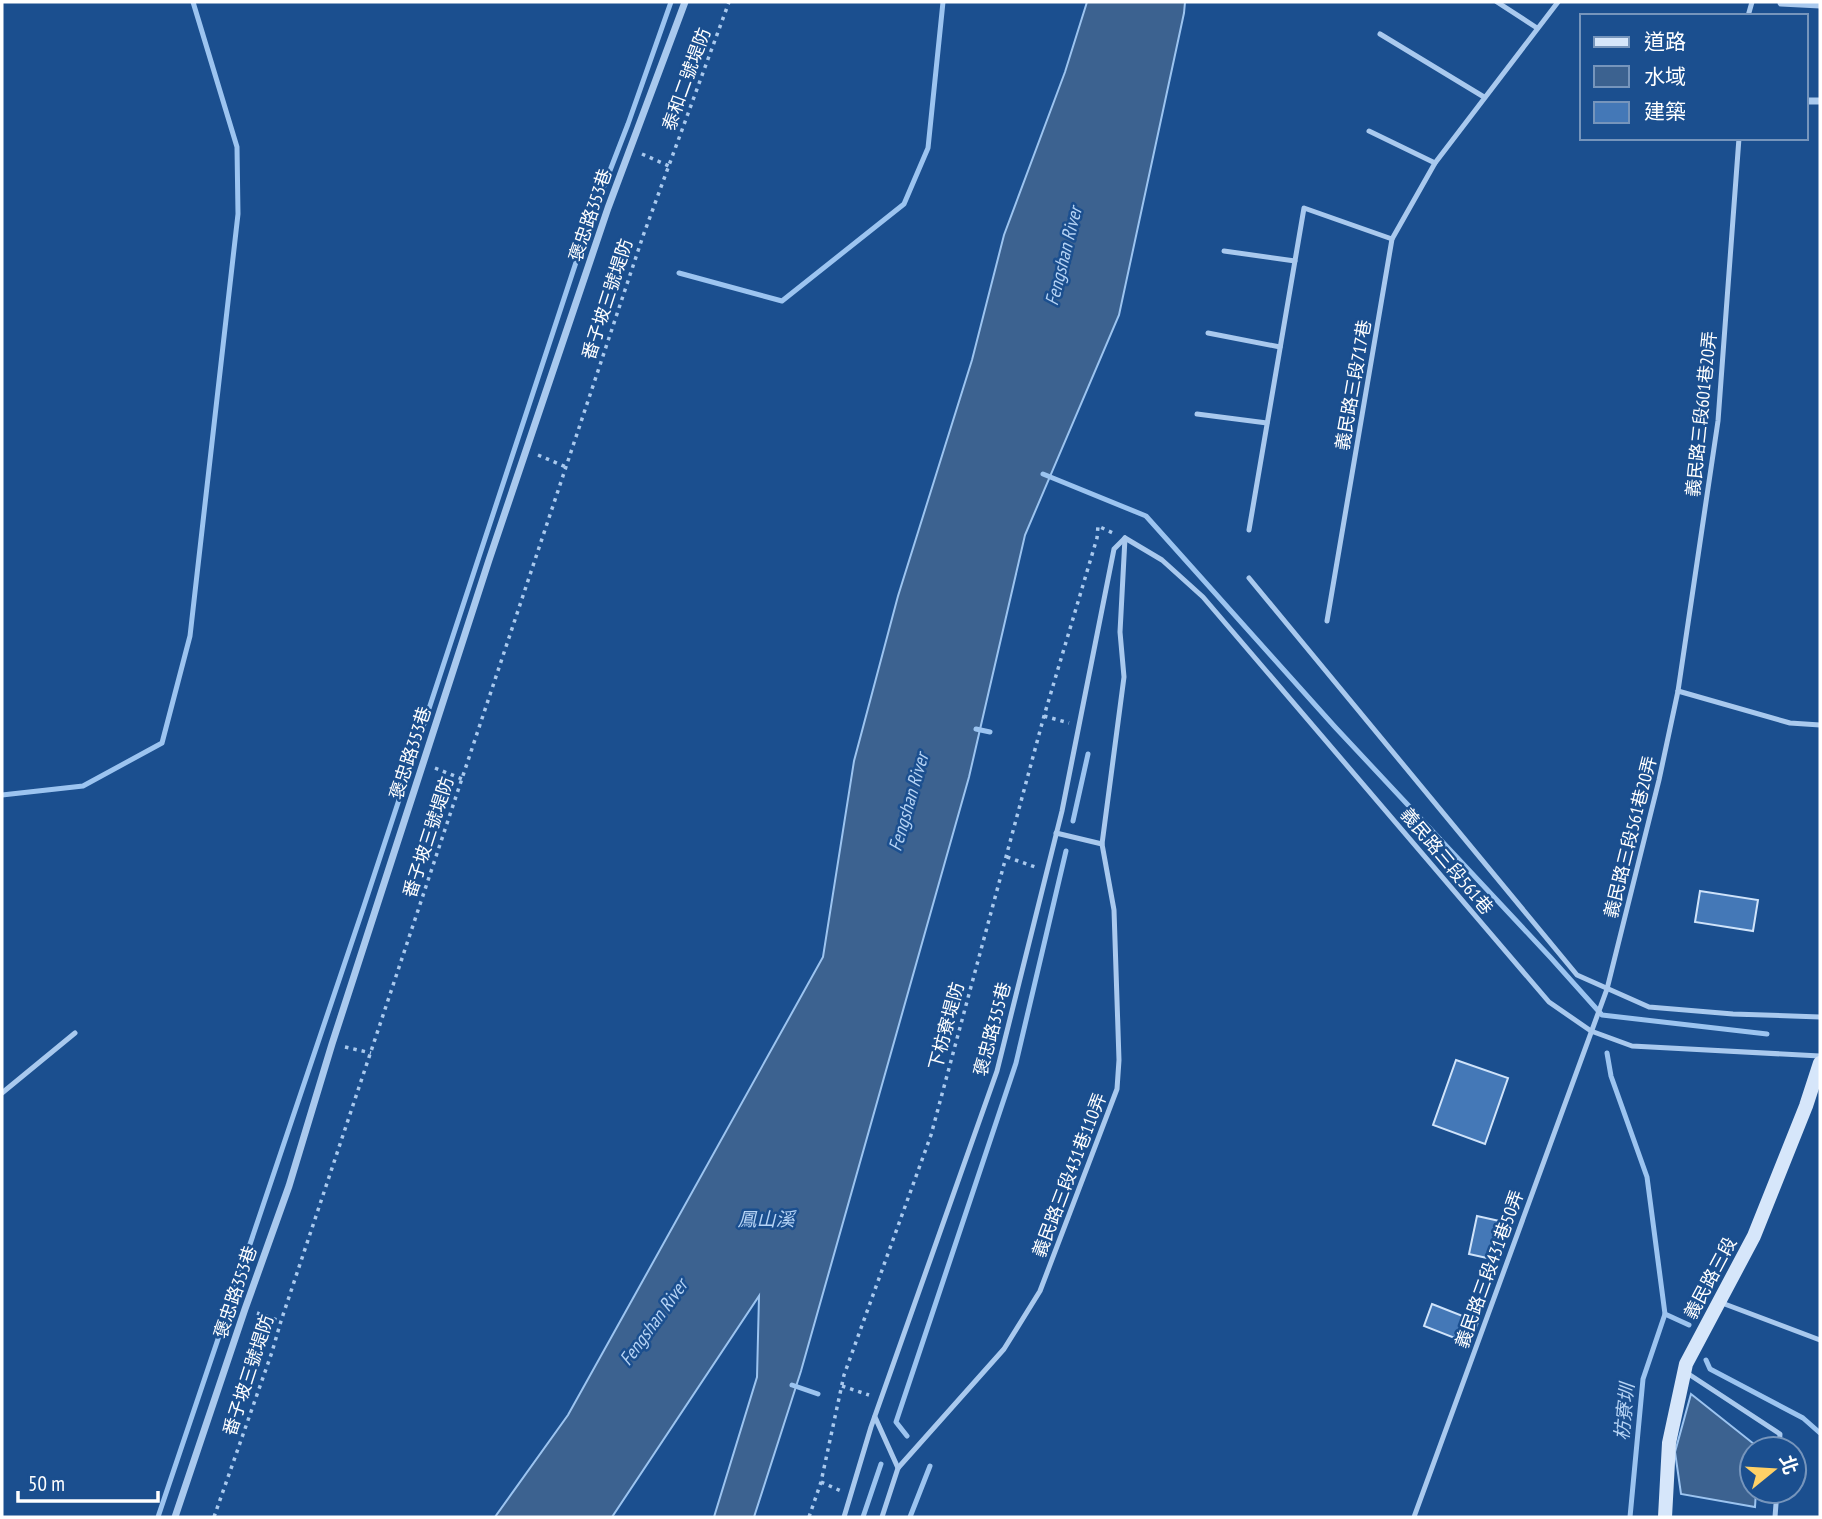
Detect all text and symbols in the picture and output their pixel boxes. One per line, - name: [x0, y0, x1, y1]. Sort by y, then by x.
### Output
- legend: [1580, 14, 1808, 140]
- street label: 泰和二號堤防: [657, 24, 715, 134]
- text: 道路: [1644, 28, 1686, 55]
- text: 水域: [1644, 63, 1686, 90]
- text: 建築: [1644, 98, 1686, 125]
- street label: 褒忠路353巷: [563, 166, 617, 264]
- water label: Fengshan River: [1039, 202, 1087, 308]
- street label: 番子坡三號堤防: [577, 236, 637, 362]
- street label: 義民路三段717巷: [1330, 318, 1376, 452]
- street label: 義民路三段601巷20弄: [1681, 330, 1721, 498]
- street label: 褒忠路353巷: [384, 704, 436, 802]
- water label: Fengshan River: [883, 748, 934, 854]
- street label: 義民路三段561巷20弄: [1599, 753, 1661, 921]
- street label: 番子坡三號堤防: [398, 774, 458, 900]
- street label: 義民路三段561巷: [1396, 803, 1498, 919]
- street label: 下枋寮堤防: [923, 980, 969, 1072]
- street label: 褒忠路355巷: [968, 980, 1016, 1078]
- street label: 義民路三段431巷110弄: [1027, 1089, 1111, 1261]
- street label: 義民路三段431巷50弄: [1450, 1187, 1528, 1351]
- water label: 鳳山溪: [737, 1207, 797, 1231]
- street label: 義民路三段: [1679, 1233, 1741, 1323]
- street label: 褒忠路353巷: [208, 1243, 262, 1341]
- water label: Fengshan River: [614, 1272, 694, 1370]
- street label: 番子坡三號堤防: [218, 1312, 278, 1438]
- water label: 枋寮圳: [1609, 1379, 1639, 1442]
- north arrow: [1738, 1435, 1808, 1505]
- text: 北: [1775, 1452, 1804, 1477]
- scale bar: [18, 1460, 158, 1504]
- text: 50 m: [28, 1470, 65, 1497]

